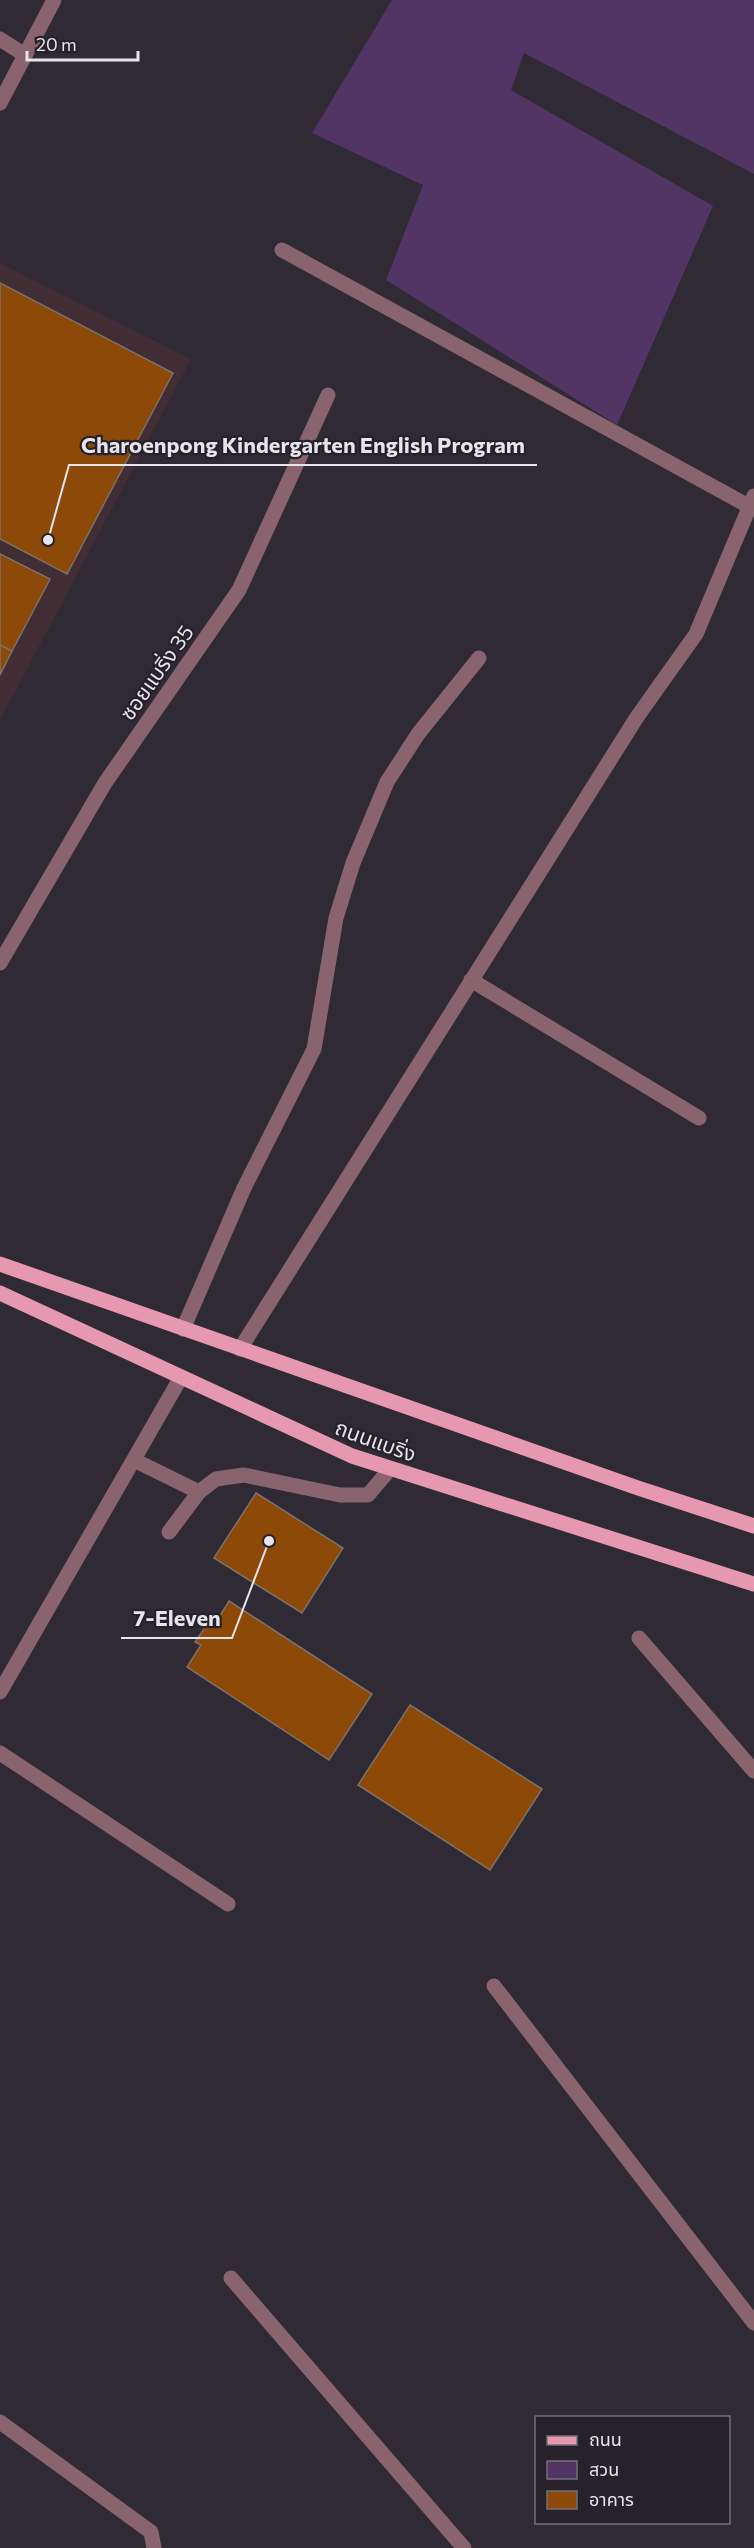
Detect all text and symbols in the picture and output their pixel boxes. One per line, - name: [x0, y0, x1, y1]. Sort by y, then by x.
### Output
- scale bar: [27, 24, 138, 62]
- text: 20 m: [36, 33, 77, 55]
- callout: Charoenpong Kindergarten English Program: [69, 425, 537, 465]
- text: Charoenpong Kindergarten English Program: [81, 431, 525, 458]
- street label: ซอยแบริ่ง 35: [114, 620, 198, 724]
- street label: ถนนแบริ่ง: [332, 1414, 420, 1466]
- callout: 7-Eleven: [121, 1598, 232, 1638]
- text: 7-Eleven: [133, 1604, 221, 1631]
- legend: [535, 2416, 730, 2524]
- text: ถนน: [589, 2428, 622, 2450]
- text: สวน: [589, 2458, 619, 2480]
- text: อาคาร: [589, 2488, 634, 2510]

